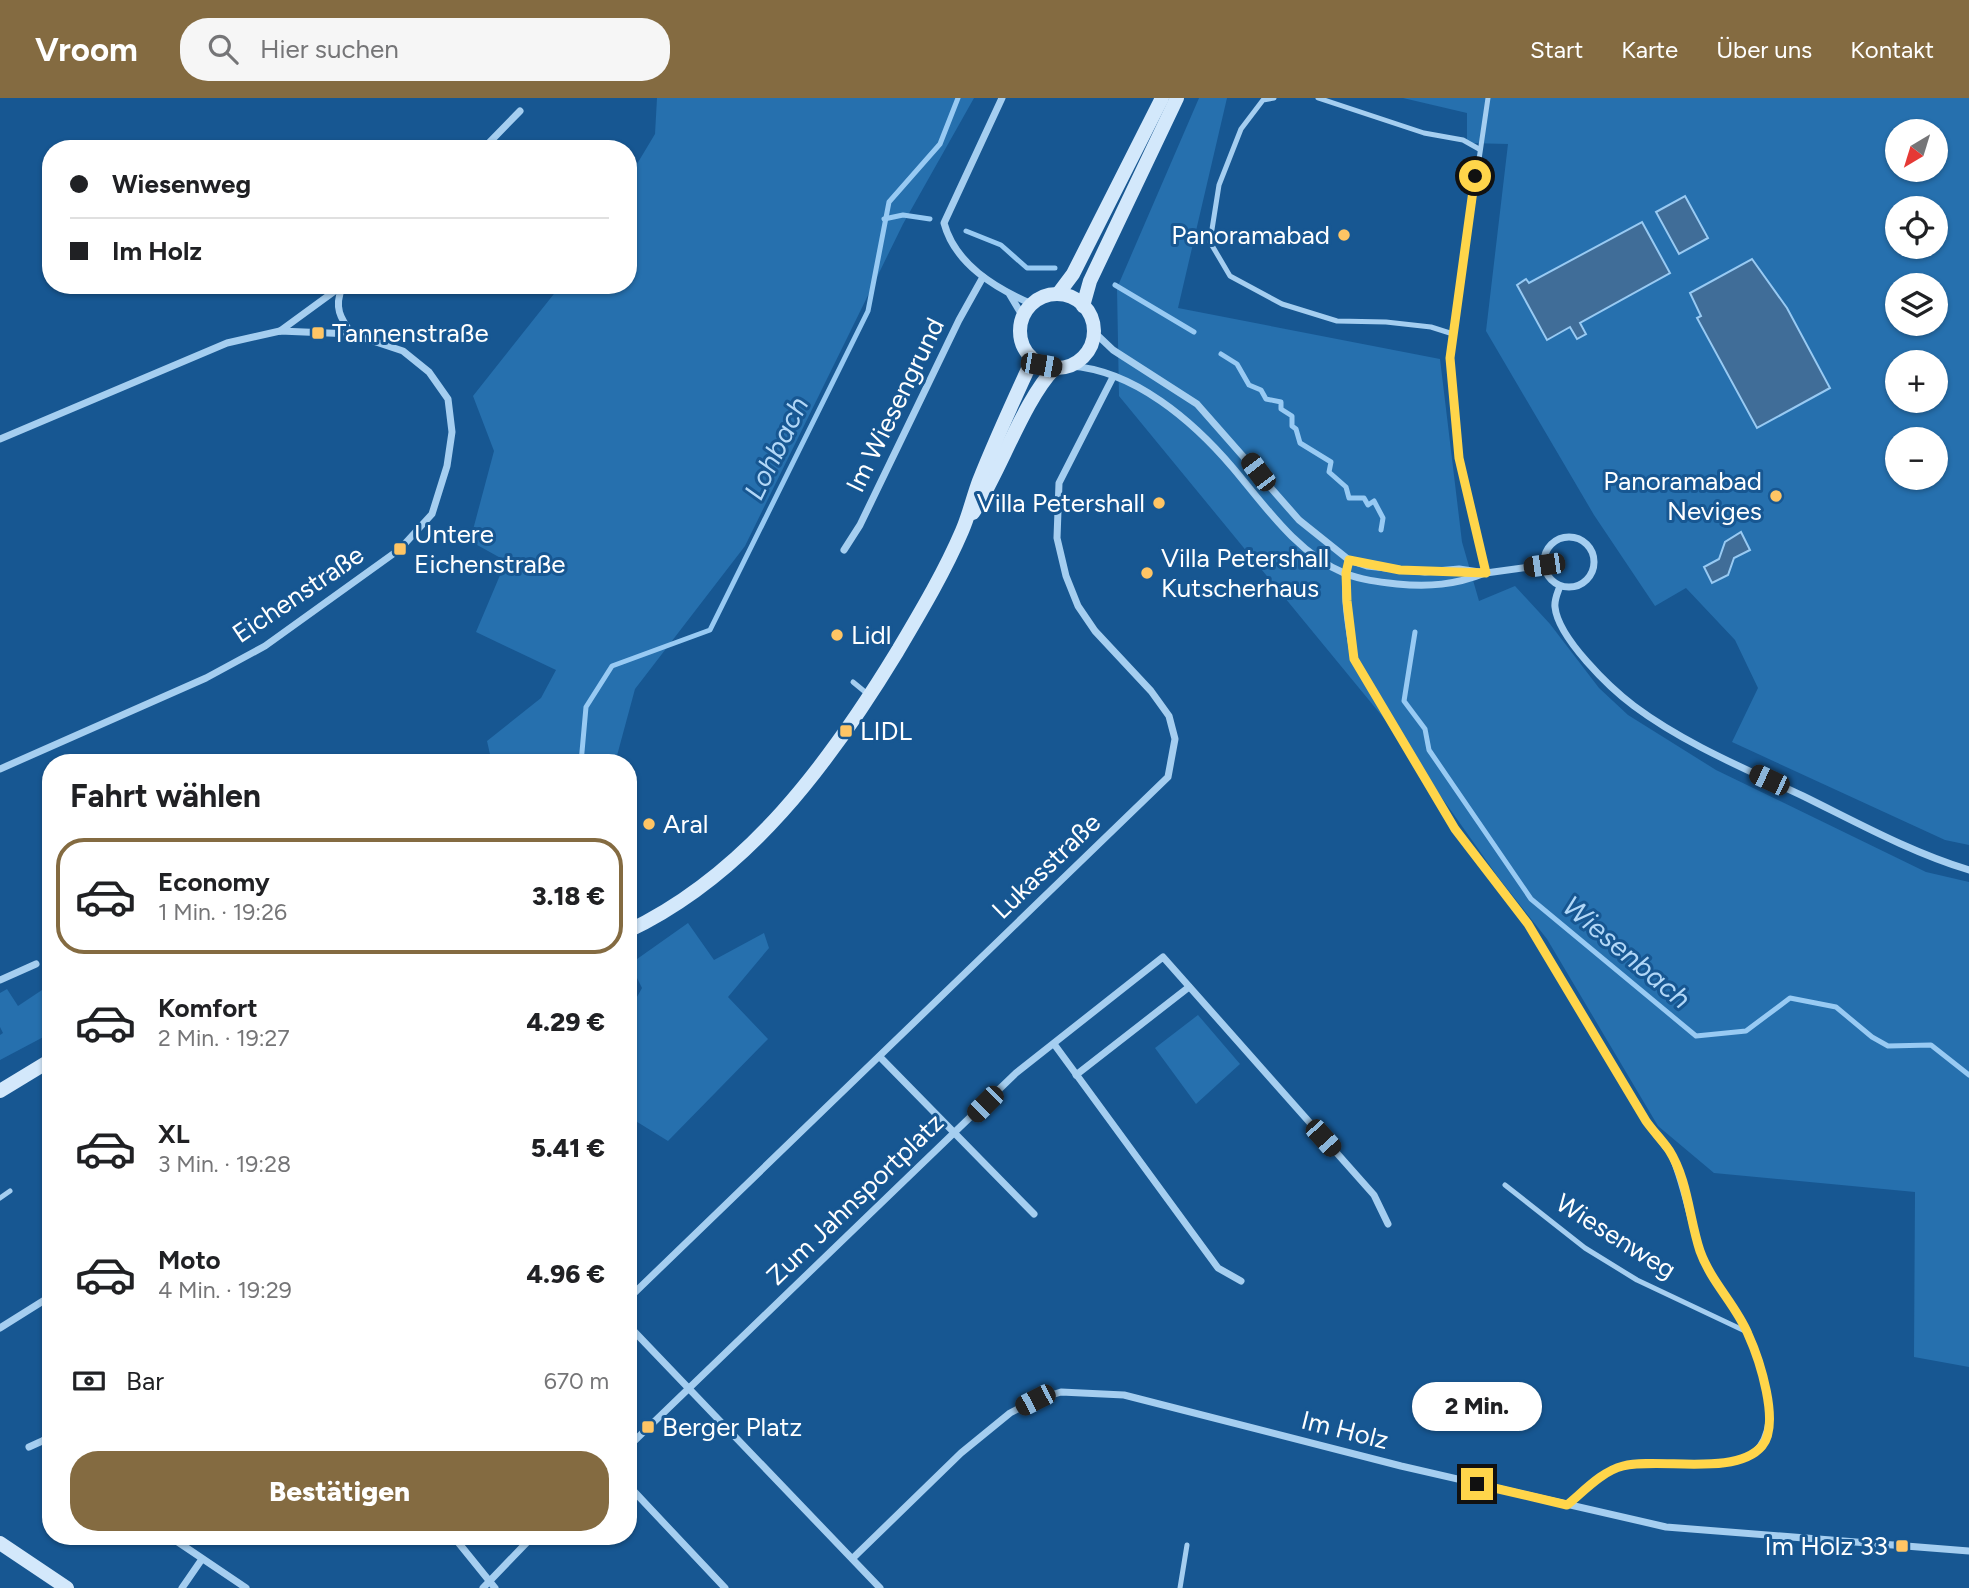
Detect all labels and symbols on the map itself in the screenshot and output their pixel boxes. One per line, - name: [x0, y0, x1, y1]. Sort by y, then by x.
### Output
- north arrow: [1885, 119, 1948, 182]
- route start: [1459, 160, 1491, 192]
- place label: Panoramabad: [1171, 219, 1330, 251]
- marker: Panoramabad: [1336, 227, 1352, 243]
- street label: Im Wiesengrund: [839, 313, 951, 497]
- place label: Tannenstraße: [332, 317, 489, 349]
- marker: Tannenstraße: [310, 325, 326, 341]
- car: [1019, 351, 1064, 379]
- water label: Lohbach: [737, 391, 815, 505]
- car: [1237, 449, 1280, 495]
- place label: Panoramabad Neviges: [1603, 465, 1762, 527]
- place label: Villa Petershall: [977, 487, 1145, 519]
- marker: Panoramabad Neviges: [1768, 488, 1784, 504]
- marker: Villa Petershall: [1151, 495, 1167, 511]
- place label: Untere Eichenstraße: [414, 518, 566, 580]
- street label: Eichenstraße: [226, 538, 370, 650]
- marker: Untere Eichenstraße: [392, 541, 408, 557]
- place label: Villa Petershall Kutscherhaus: [1161, 542, 1329, 604]
- car: [1522, 552, 1567, 578]
- marker: Villa Petershall Kutscherhaus: [1139, 565, 1155, 581]
- place label: Lidl: [851, 619, 892, 651]
- marker: Lidl: [829, 627, 845, 643]
- place label: LIDL: [860, 715, 912, 747]
- marker: LIDL: [838, 723, 854, 739]
- car: [1746, 762, 1793, 798]
- street label: Lukasstraße: [985, 806, 1107, 926]
- place label: Aral: [663, 808, 708, 840]
- marker: Aral: [641, 816, 657, 832]
- water label: Wiesenbach: [1556, 889, 1698, 1015]
- car: [963, 1082, 1008, 1126]
- street label: Zum Jahnsportplatz: [760, 1106, 950, 1292]
- car: [1302, 1115, 1345, 1161]
- street label: Wiesenweg: [1550, 1187, 1682, 1285]
- car: [1012, 1381, 1059, 1419]
- callout: 2 Min.: [1412, 1382, 1542, 1432]
- street label: Im Holz: [1298, 1404, 1392, 1456]
- place label: Berger Platz: [662, 1411, 802, 1443]
- marker: Berger Platz: [640, 1419, 656, 1435]
- route end: [1461, 1468, 1493, 1500]
- place label: Im Holz 33: [1765, 1530, 1888, 1562]
- marker: Im Holz 33: [1894, 1538, 1910, 1554]

